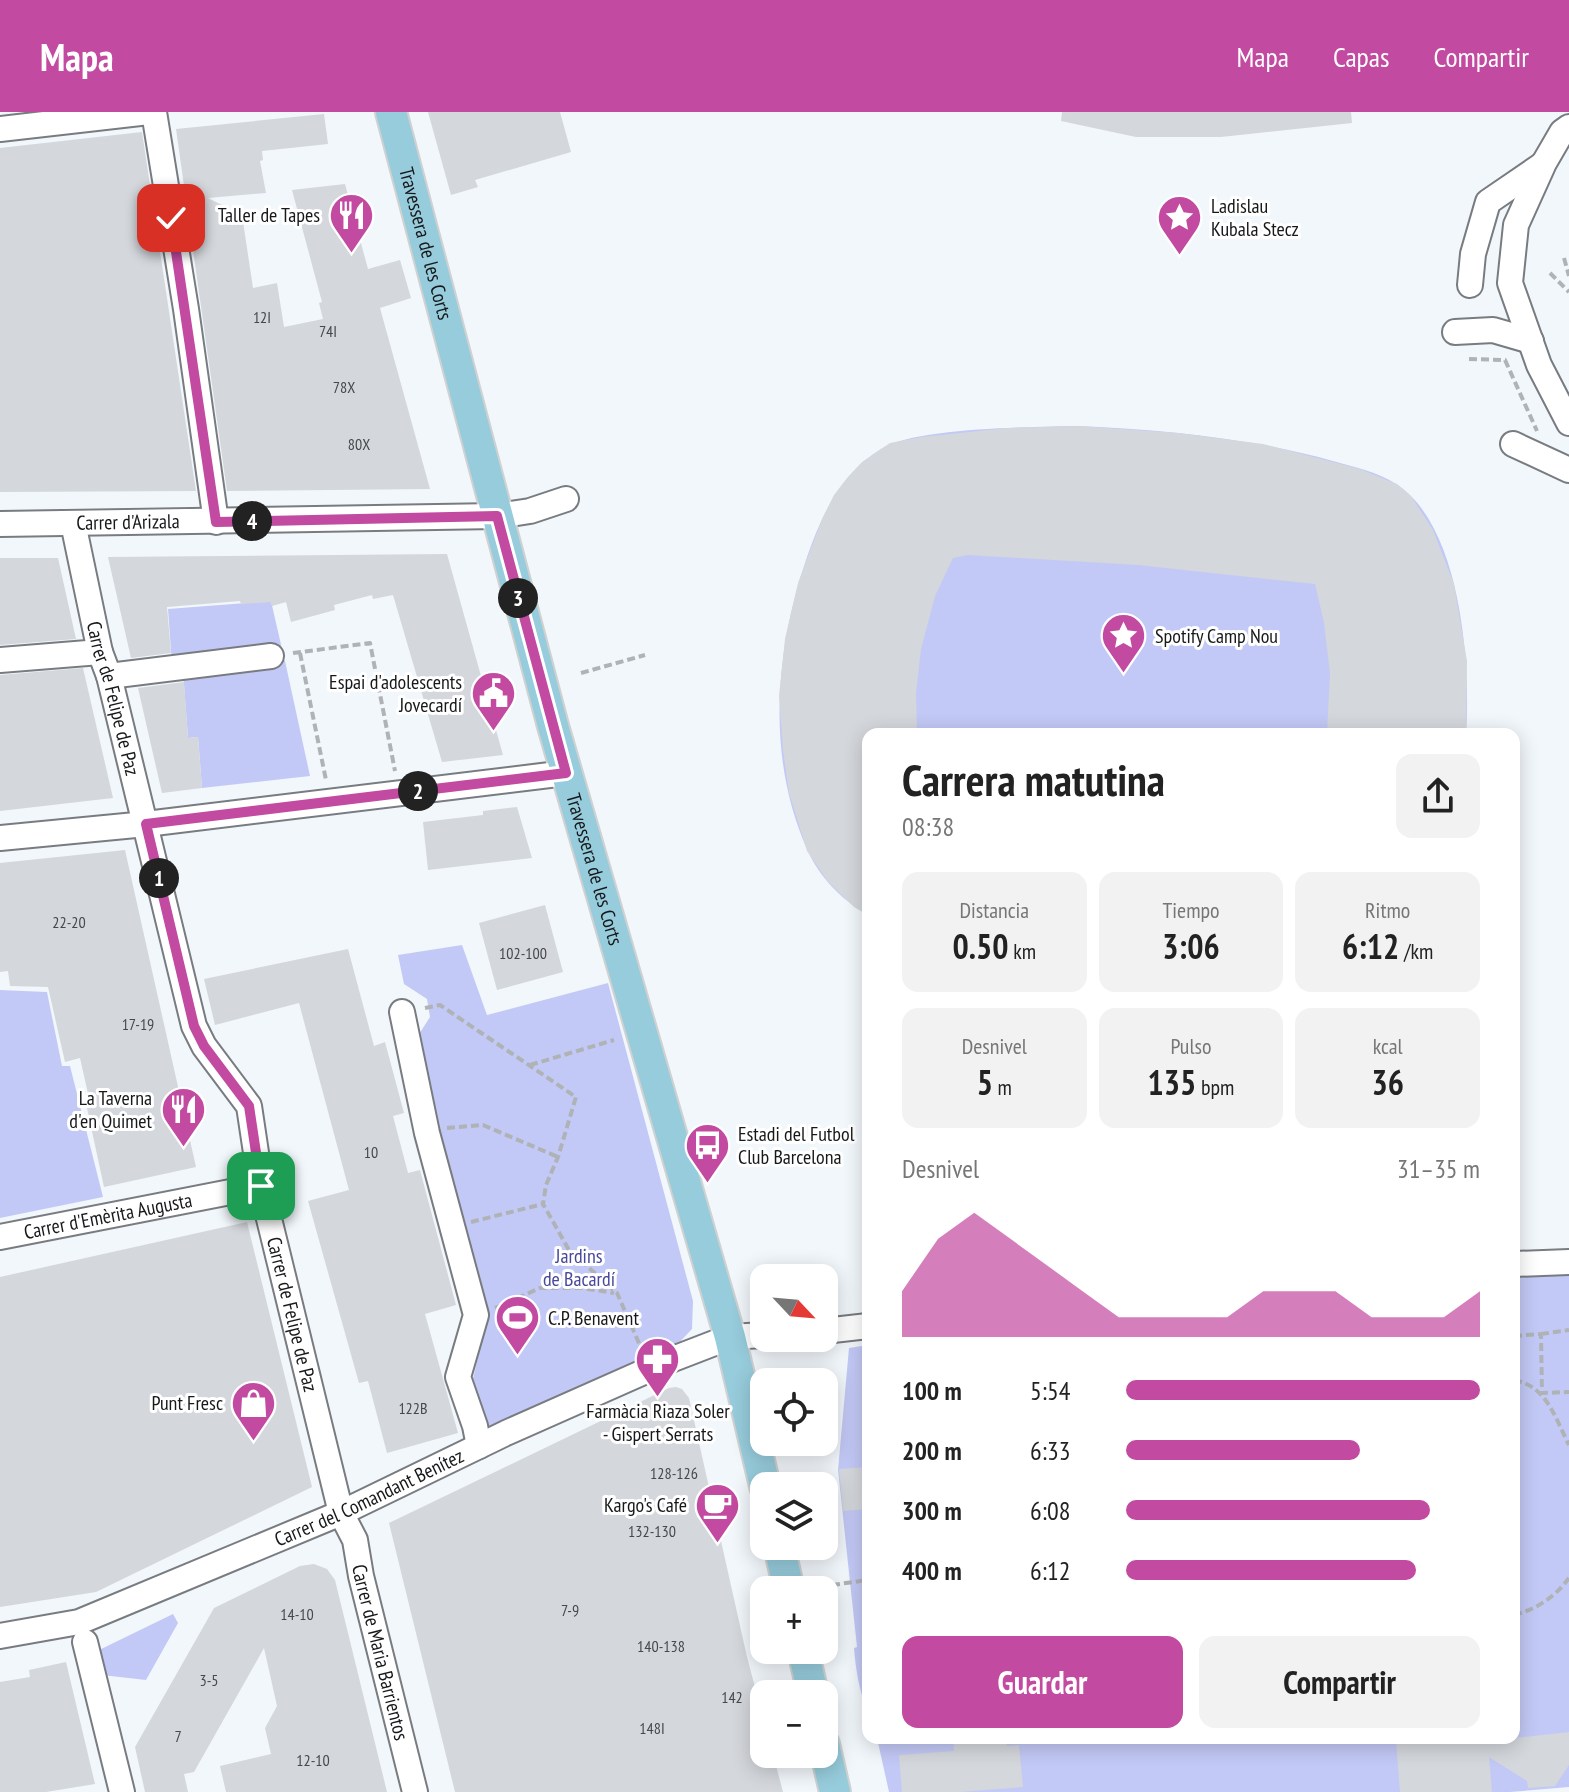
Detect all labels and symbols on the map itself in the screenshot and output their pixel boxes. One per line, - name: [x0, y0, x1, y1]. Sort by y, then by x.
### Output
- street label: Travessera de les Corts: [393, 164, 458, 323]
- pin: [137, 184, 205, 252]
- restaurant icon: Taller de Tapes: [327, 191, 375, 254]
- place label: Ladislau Kubala Stecz: [1211, 193, 1299, 242]
- place icon: Ladislau Kubala Stecz: [1156, 194, 1204, 257]
- place label: Taller de Tapes: [218, 202, 320, 228]
- house number: 12I: [253, 307, 271, 327]
- house number: 74I: [319, 321, 337, 341]
- house number: 78X: [333, 377, 355, 397]
- house number: 80X: [348, 434, 370, 454]
- pin: 4: [232, 501, 272, 541]
- street label: Carrer d'Arizala: [76, 508, 180, 536]
- pin: 3: [498, 578, 538, 618]
- place icon: Spotify Camp Nou: [1100, 612, 1148, 675]
- street label: Carrer de Felipe de Paz: [81, 619, 146, 778]
- place label: Spotify Camp Nou: [1155, 623, 1278, 649]
- place label: Espai d'adolescents Jovecardí: [329, 669, 463, 718]
- public building icon: Espai d'adolescents Jovecardí: [469, 669, 517, 732]
- pin: 2: [398, 771, 438, 811]
- street label: Travessera de les Corts: [560, 790, 629, 948]
- pin: 1: [139, 858, 179, 898]
- house number: 22-20: [52, 912, 86, 932]
- house number: 102-100: [499, 943, 547, 963]
- house number: 17-19: [122, 1014, 154, 1034]
- place label: La Taverna d'en Quimet: [69, 1085, 152, 1134]
- restaurant icon: La Taverna d'en Quimet: [159, 1085, 207, 1148]
- bus stop icon: Estadi del Futbol Club Barcelona: [683, 1121, 731, 1184]
- place label: Estadi del Futbol Club Barcelona: [738, 1121, 855, 1170]
- house number: 10: [364, 1142, 378, 1162]
- pin: [227, 1152, 295, 1220]
- street label: Carrer d'Emèrita Augusta: [22, 1187, 194, 1245]
- street label: Carrer de Felipe de Paz: [261, 1234, 324, 1395]
- park label: Jardins de Bacardí: [543, 1243, 616, 1292]
- north arrow: [750, 1264, 838, 1352]
- sports icon: C.P. Benavent: [493, 1294, 541, 1357]
- place label: C.P. Benavent: [548, 1305, 639, 1331]
- pharmacy icon: Farmàcia Riaza Soler - Gispert Serrats: [634, 1335, 682, 1398]
- shop icon: Punt Fresc: [230, 1379, 278, 1442]
- place label: Punt Fresc: [151, 1390, 223, 1416]
- house number: 122B: [398, 1398, 428, 1418]
- place label: Farmàcia Riaza Soler - Gispert Serrats: [586, 1398, 730, 1447]
- street label: Carrer del Comandant Benítez: [271, 1443, 468, 1552]
- house number: 128-126: [650, 1463, 698, 1483]
- cafe icon: Kargo's Café: [694, 1481, 742, 1544]
- place label: Kargo's Café: [604, 1492, 687, 1518]
- house number: 132-130: [628, 1521, 676, 1541]
- street label: Carrer de Maria Barrientos: [346, 1562, 415, 1743]
- house number: 7-9: [561, 1600, 579, 1620]
- house number: 14-10: [280, 1604, 314, 1624]
- house number: 140-138: [637, 1636, 685, 1656]
- house number: 3-5: [199, 1670, 219, 1690]
- house number: 142: [721, 1687, 743, 1707]
- house number: 148I: [639, 1718, 665, 1738]
- house number: 7: [174, 1726, 182, 1746]
- house number: 12-10: [296, 1750, 330, 1770]

